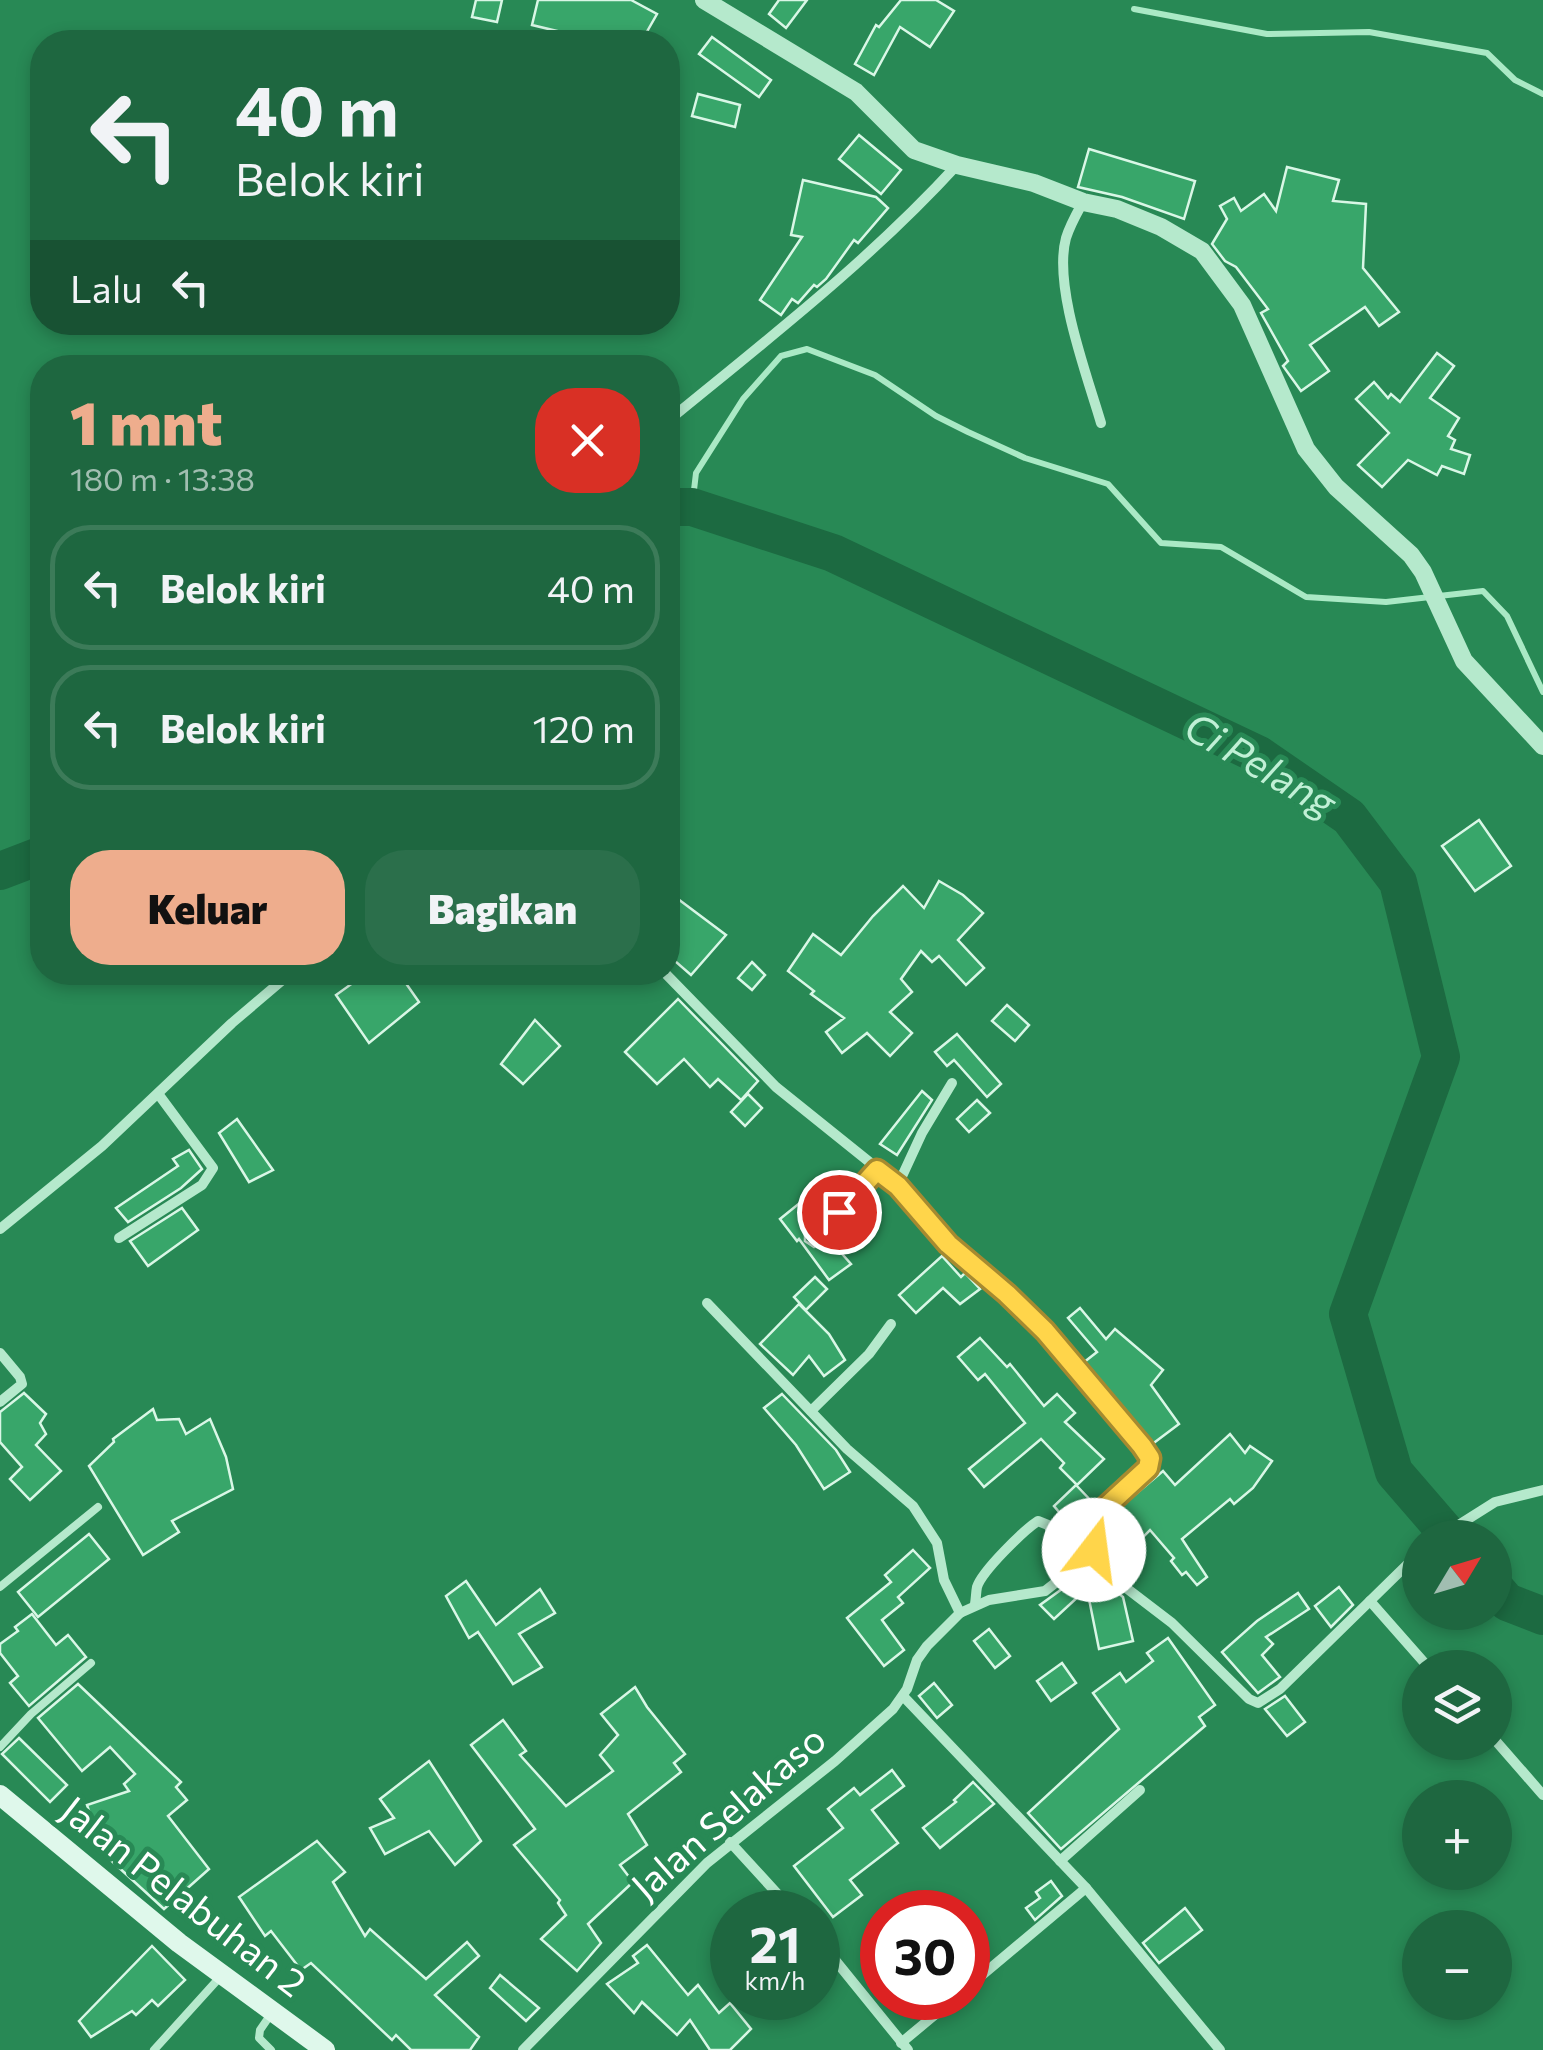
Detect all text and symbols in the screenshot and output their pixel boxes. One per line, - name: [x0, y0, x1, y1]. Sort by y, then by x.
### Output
- text: 40 m: [235, 65, 399, 150]
- icon: left: [70, 70, 200, 200]
- text: Belok kiri: [235, 150, 425, 205]
- icon: left: [163, 260, 218, 315]
- text: Lalu: [70, 264, 143, 311]
- text: 1 mnt: [70, 384, 222, 457]
- button: close: [535, 388, 640, 493]
- text: 180 m · 13:38: [70, 458, 255, 498]
- icon: left: [75, 560, 130, 615]
- text: Belok kiri: [160, 564, 326, 611]
- text: 40 m: [547, 564, 635, 611]
- icon: left: [75, 700, 130, 755]
- water label: Ci Pelang: [1177, 700, 1347, 826]
- text: Belok kiri: [160, 704, 326, 751]
- text: 120 m: [533, 704, 635, 751]
- button: Keluar: [70, 850, 345, 965]
- button: Bagikan: [365, 850, 640, 965]
- pin: [797, 1170, 882, 1255]
- icon: arrive: [812, 1185, 867, 1240]
- position arrow: [1042, 1498, 1146, 1602]
- north arrow: [1402, 1520, 1512, 1630]
- map controls: [1402, 1520, 1512, 2020]
- button: layers: [1402, 1650, 1512, 1760]
- street label: Jalan Selakaso: [621, 1714, 834, 1908]
- button: +: [1402, 1780, 1512, 1890]
- street label: Jalan Pelabuhan 2: [53, 1785, 316, 2005]
- speed limit sign: 30: [860, 1890, 990, 2020]
- button: −: [1402, 1910, 1512, 2020]
- text: 21: [749, 1912, 801, 1973]
- text: km/h: [745, 1965, 805, 1995]

